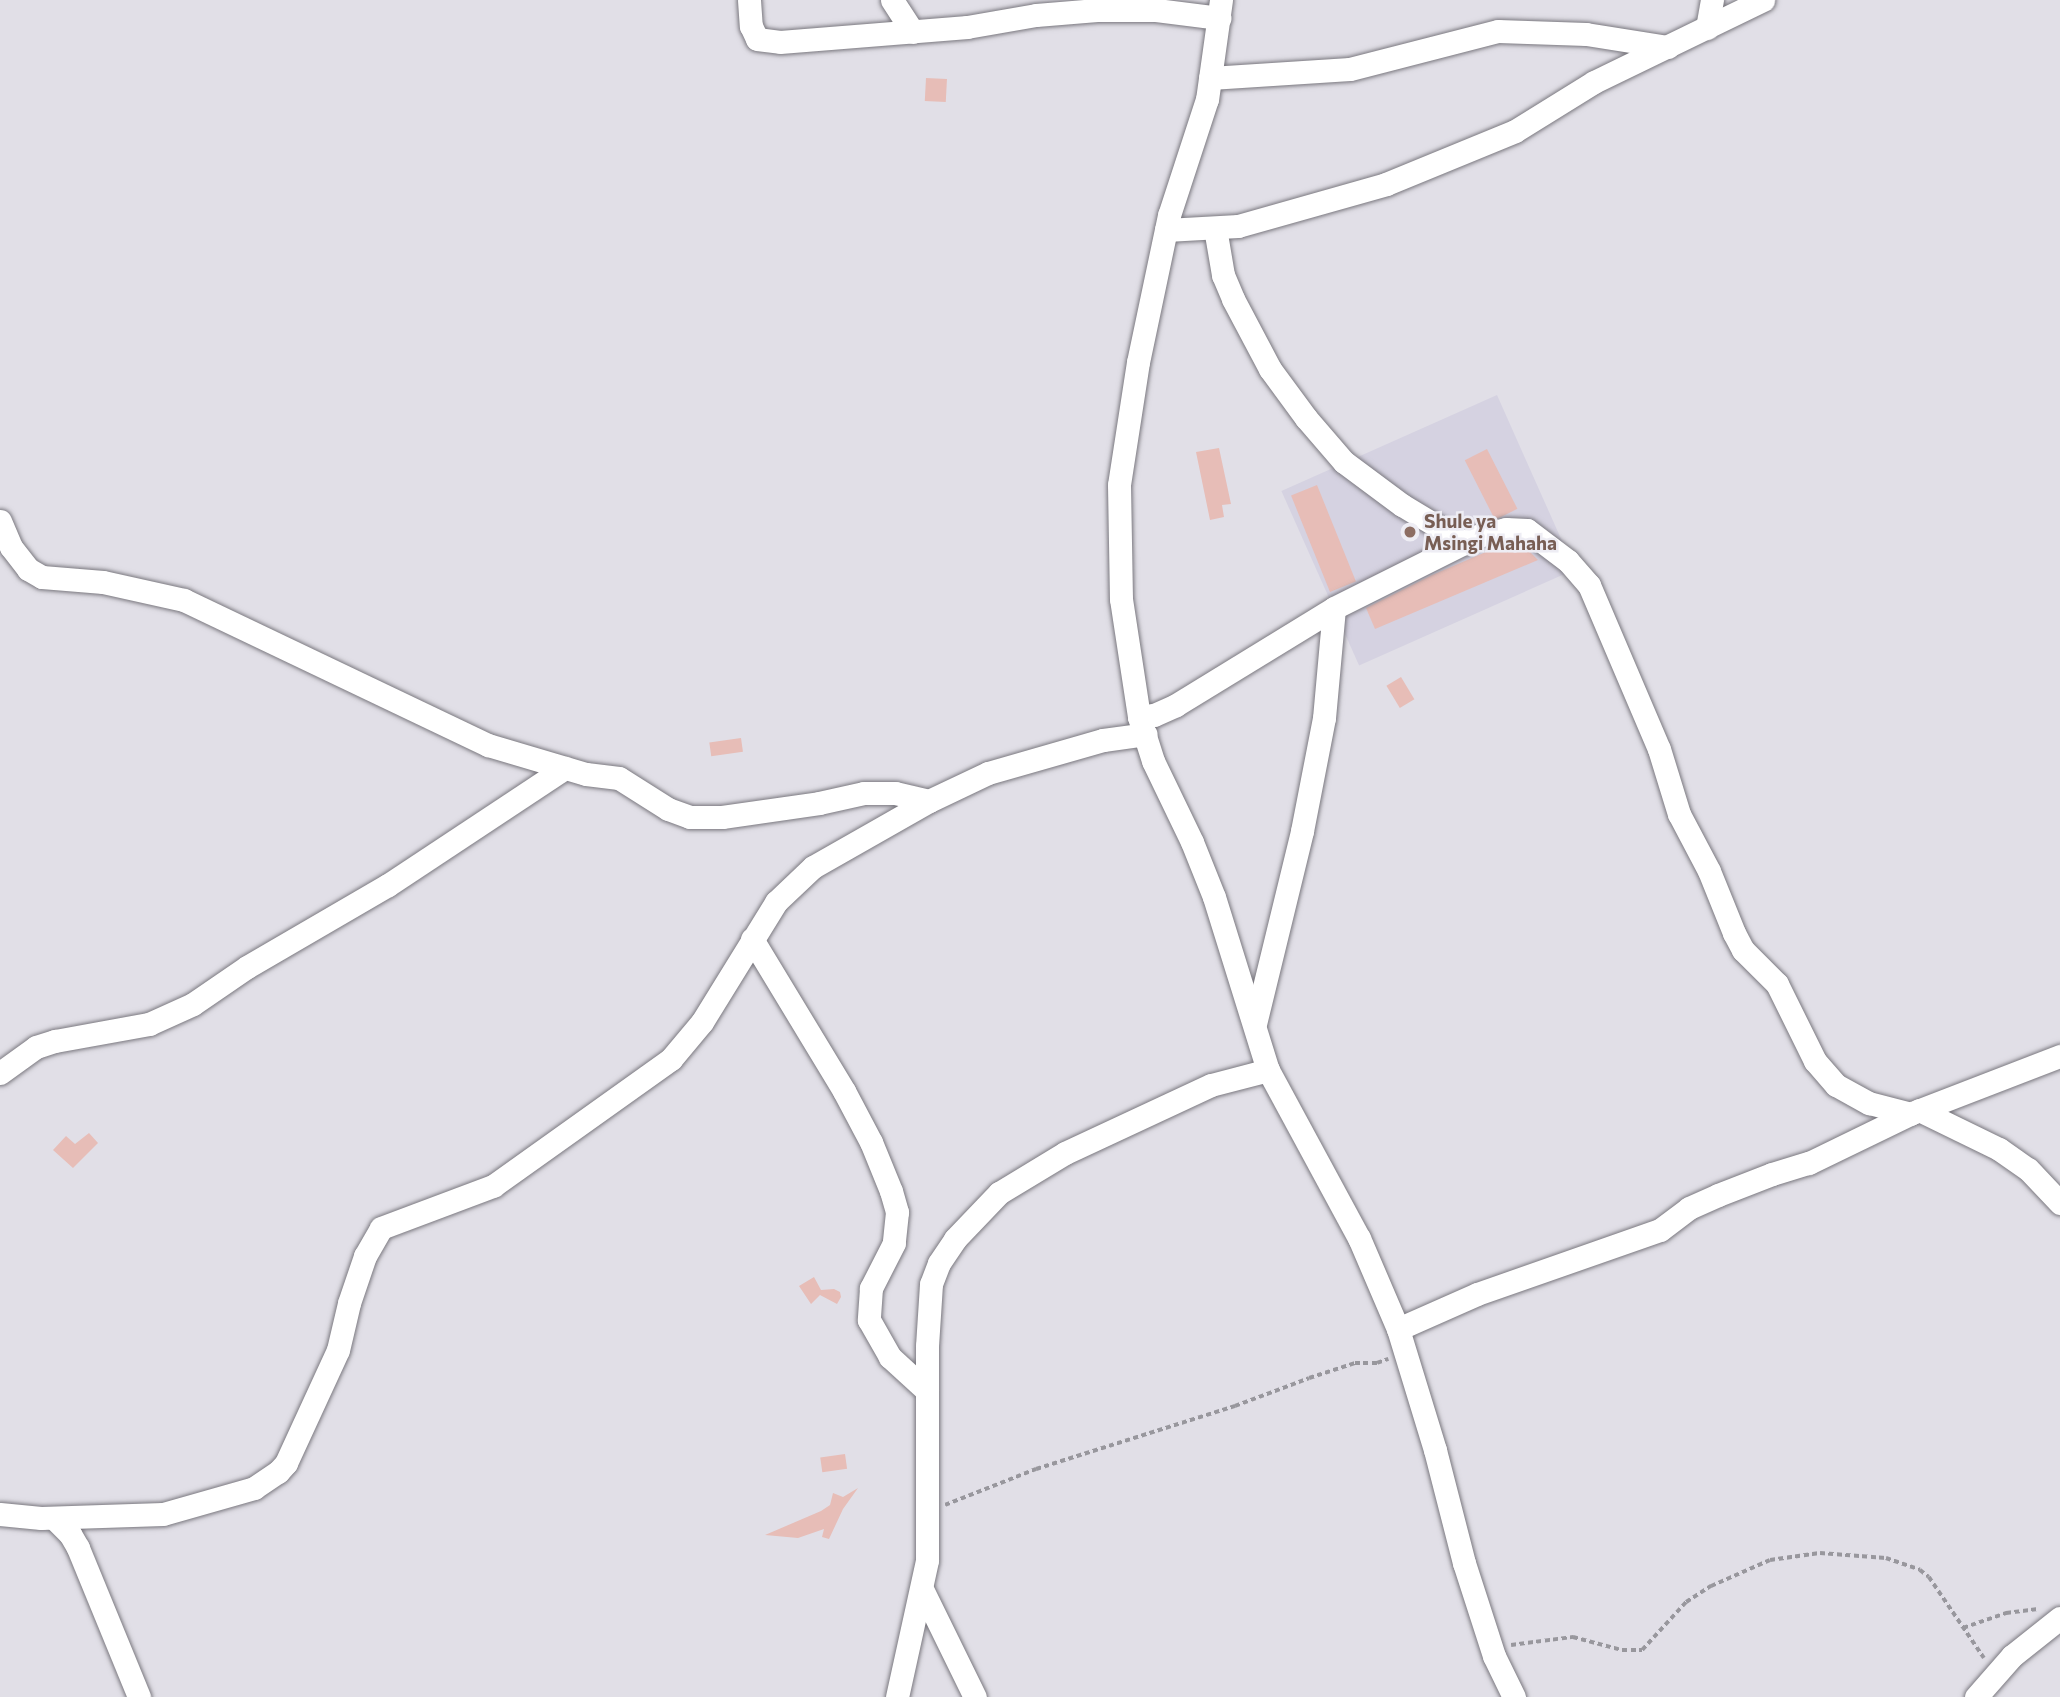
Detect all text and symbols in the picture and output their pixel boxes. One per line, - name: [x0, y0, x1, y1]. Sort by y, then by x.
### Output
- place label: Shule ya Msingi Mahaha: [1424, 510, 1557, 554]
- marker: Shule ya Msingi Mahaha: [1402, 524, 1418, 540]

